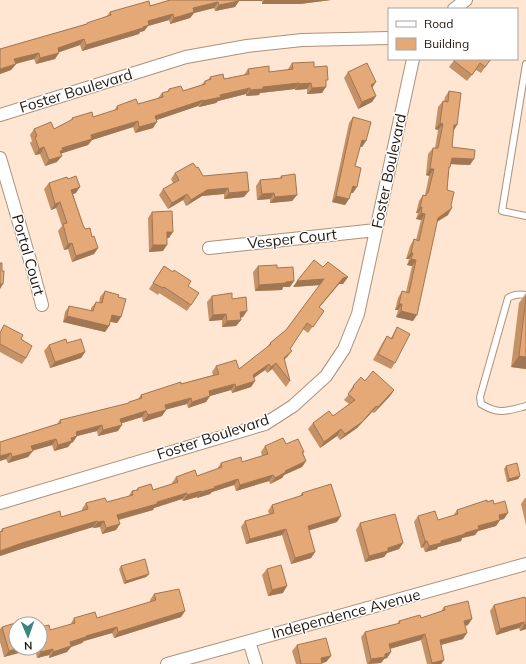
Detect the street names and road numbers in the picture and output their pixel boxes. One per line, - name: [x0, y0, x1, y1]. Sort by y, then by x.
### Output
- street label: Foster Boulevard: [17, 64, 135, 117]
- street label: Foster Boulevard: [367, 112, 410, 230]
- street label: Portal Court: [8, 212, 49, 298]
- street label: Vesper Court: [246, 224, 338, 253]
- street label: Foster Boulevard: [154, 409, 271, 464]
- street label: Independence Avenue: [269, 584, 422, 643]

